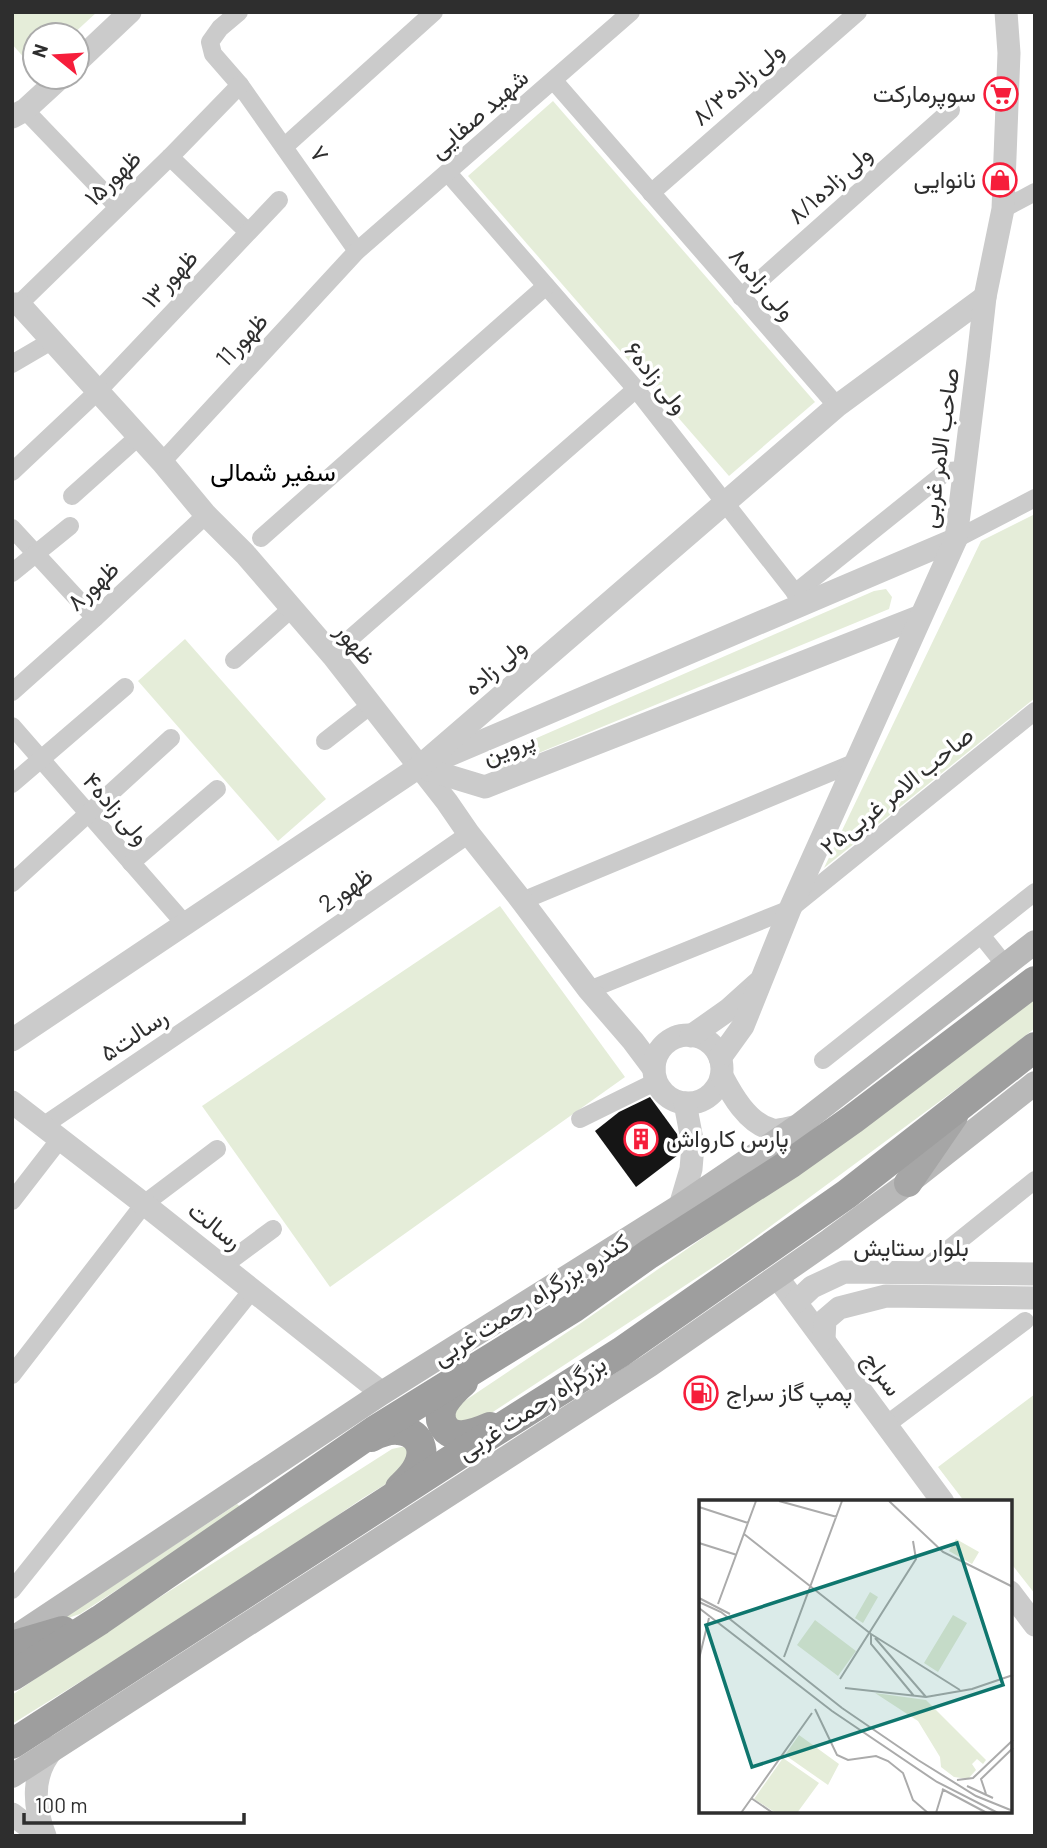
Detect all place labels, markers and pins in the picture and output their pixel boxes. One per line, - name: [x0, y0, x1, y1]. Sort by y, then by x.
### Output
- supermarket icon: سوپرمارکت: [982, 75, 1020, 113]
- place label: سوپرمارکت: [873, 78, 976, 110]
- shop icon: نانوایی: [981, 161, 1019, 199]
- place label: نانوایی: [913, 164, 976, 195]
- building icon: پارس کارواش: [622, 1120, 660, 1158]
- place label: پارس کارواش: [666, 1123, 789, 1155]
- fuel station icon: پمپ گاز سراج: [682, 1374, 720, 1412]
- place label: پمپ گاز سراج: [726, 1377, 852, 1409]

